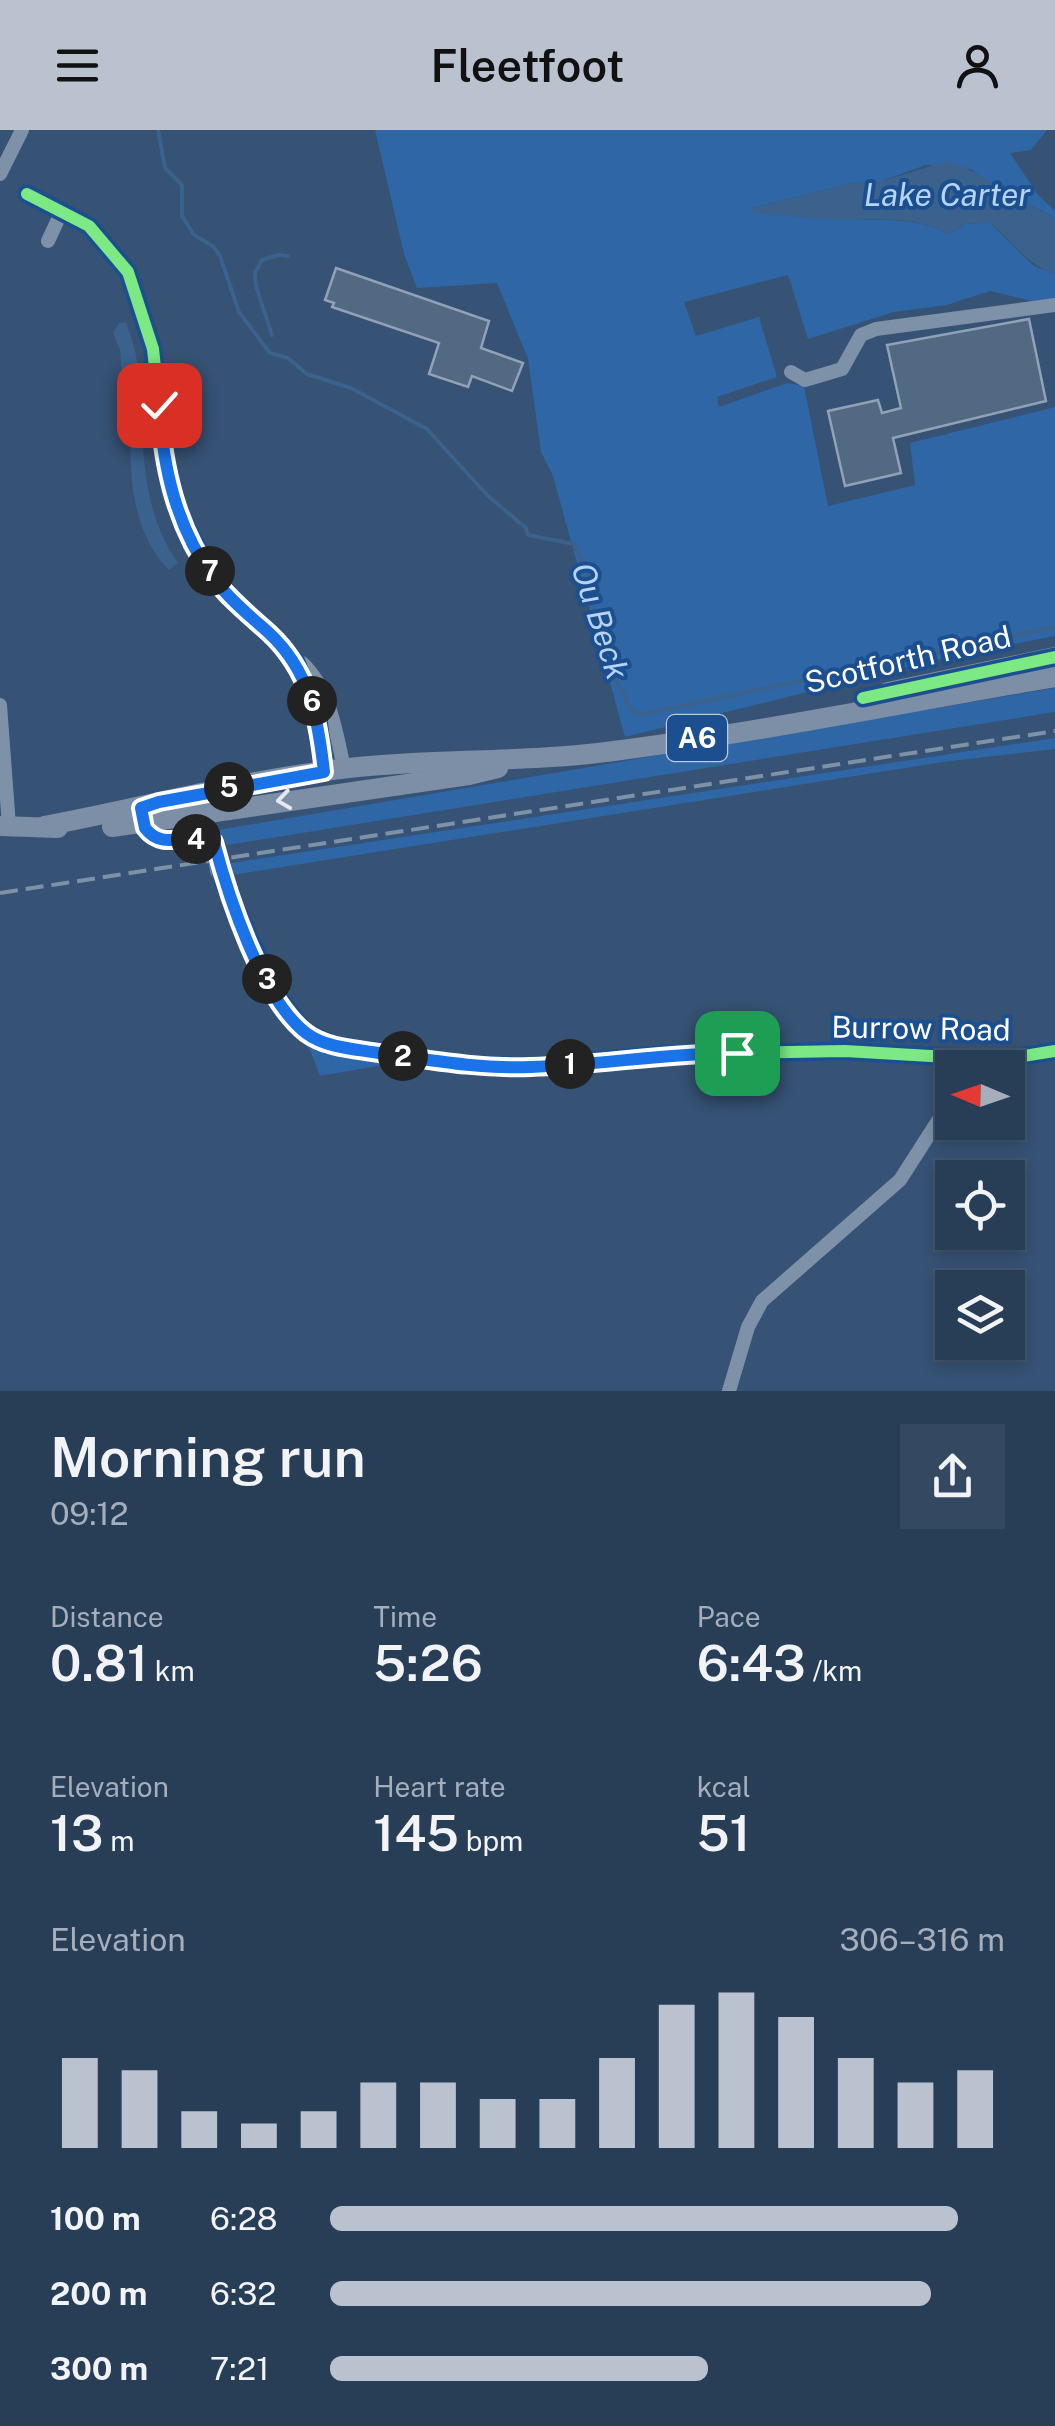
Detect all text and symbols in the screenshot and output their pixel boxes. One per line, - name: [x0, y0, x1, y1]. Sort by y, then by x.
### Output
- icon: menu: [50, 38, 105, 93]
- icon: person: [950, 38, 1005, 93]
- text: Fleetfoot: [431, 39, 624, 92]
- water label: Lake Carter: [864, 176, 1031, 213]
- pin: [117, 363, 202, 448]
- icon: check: [132, 378, 187, 433]
- pin: 7: [185, 546, 235, 596]
- text: 7: [201, 554, 219, 587]
- water label: Ou Beck: [564, 558, 637, 684]
- street label: Scotforth Road: [801, 618, 1014, 700]
- pin: 6: [287, 676, 337, 726]
- text: 6: [303, 684, 321, 717]
- road number: A6: [667, 715, 727, 761]
- pin: 5: [204, 762, 254, 812]
- text: 5: [220, 770, 238, 803]
- one-way arrow: [276, 789, 292, 810]
- pin: 4: [171, 814, 221, 864]
- text: 4: [187, 822, 205, 855]
- pin: 3: [242, 954, 292, 1004]
- text: 3: [258, 962, 276, 995]
- street label: Burrow Road: [831, 1008, 1011, 1048]
- pin: [695, 1011, 780, 1096]
- icon: arrive: [710, 1026, 765, 1081]
- pin: 2: [378, 1031, 428, 1081]
- text: 2: [394, 1039, 412, 1072]
- pin: 1: [545, 1039, 595, 1089]
- text: 1: [564, 1047, 576, 1080]
- north arrow: [935, 1050, 1025, 1140]
- map controls: [935, 1050, 1025, 1360]
- button: locate: [935, 1160, 1025, 1250]
- button: layers: [935, 1270, 1025, 1360]
- button: share: [900, 1424, 1005, 1529]
- text: Morning run: [50, 1425, 366, 1489]
- text: 09:12: [50, 1495, 129, 1532]
- text: Distance: [50, 1600, 164, 1633]
- text: Time: [373, 1600, 437, 1633]
- text: Pace: [697, 1600, 761, 1633]
- text: 0.81: [50, 1633, 148, 1692]
- text: 5:26: [373, 1633, 483, 1692]
- text: 6:43: [697, 1633, 806, 1692]
- text: km: [148, 1654, 195, 1687]
- text: /km: [806, 1654, 862, 1687]
- text: Elevation: [50, 1770, 169, 1803]
- text: Heart rate: [373, 1770, 506, 1803]
- text: kcal: [697, 1770, 751, 1803]
- text: 13: [50, 1803, 103, 1862]
- text: 145: [373, 1803, 459, 1862]
- text: 51: [697, 1803, 751, 1862]
- text: m: [103, 1824, 134, 1857]
- text: bpm: [459, 1824, 523, 1857]
- text: Elevation: [50, 1921, 186, 1958]
- text: 306–316 m: [839, 1921, 1005, 1958]
- text: 100 m: [50, 2200, 141, 2237]
- text: 6:28: [210, 2200, 278, 2237]
- text: 200 m: [50, 2275, 147, 2312]
- text: 6:32: [210, 2275, 276, 2312]
- text: 300 m: [50, 2350, 148, 2387]
- text: 7:21: [210, 2350, 269, 2387]

